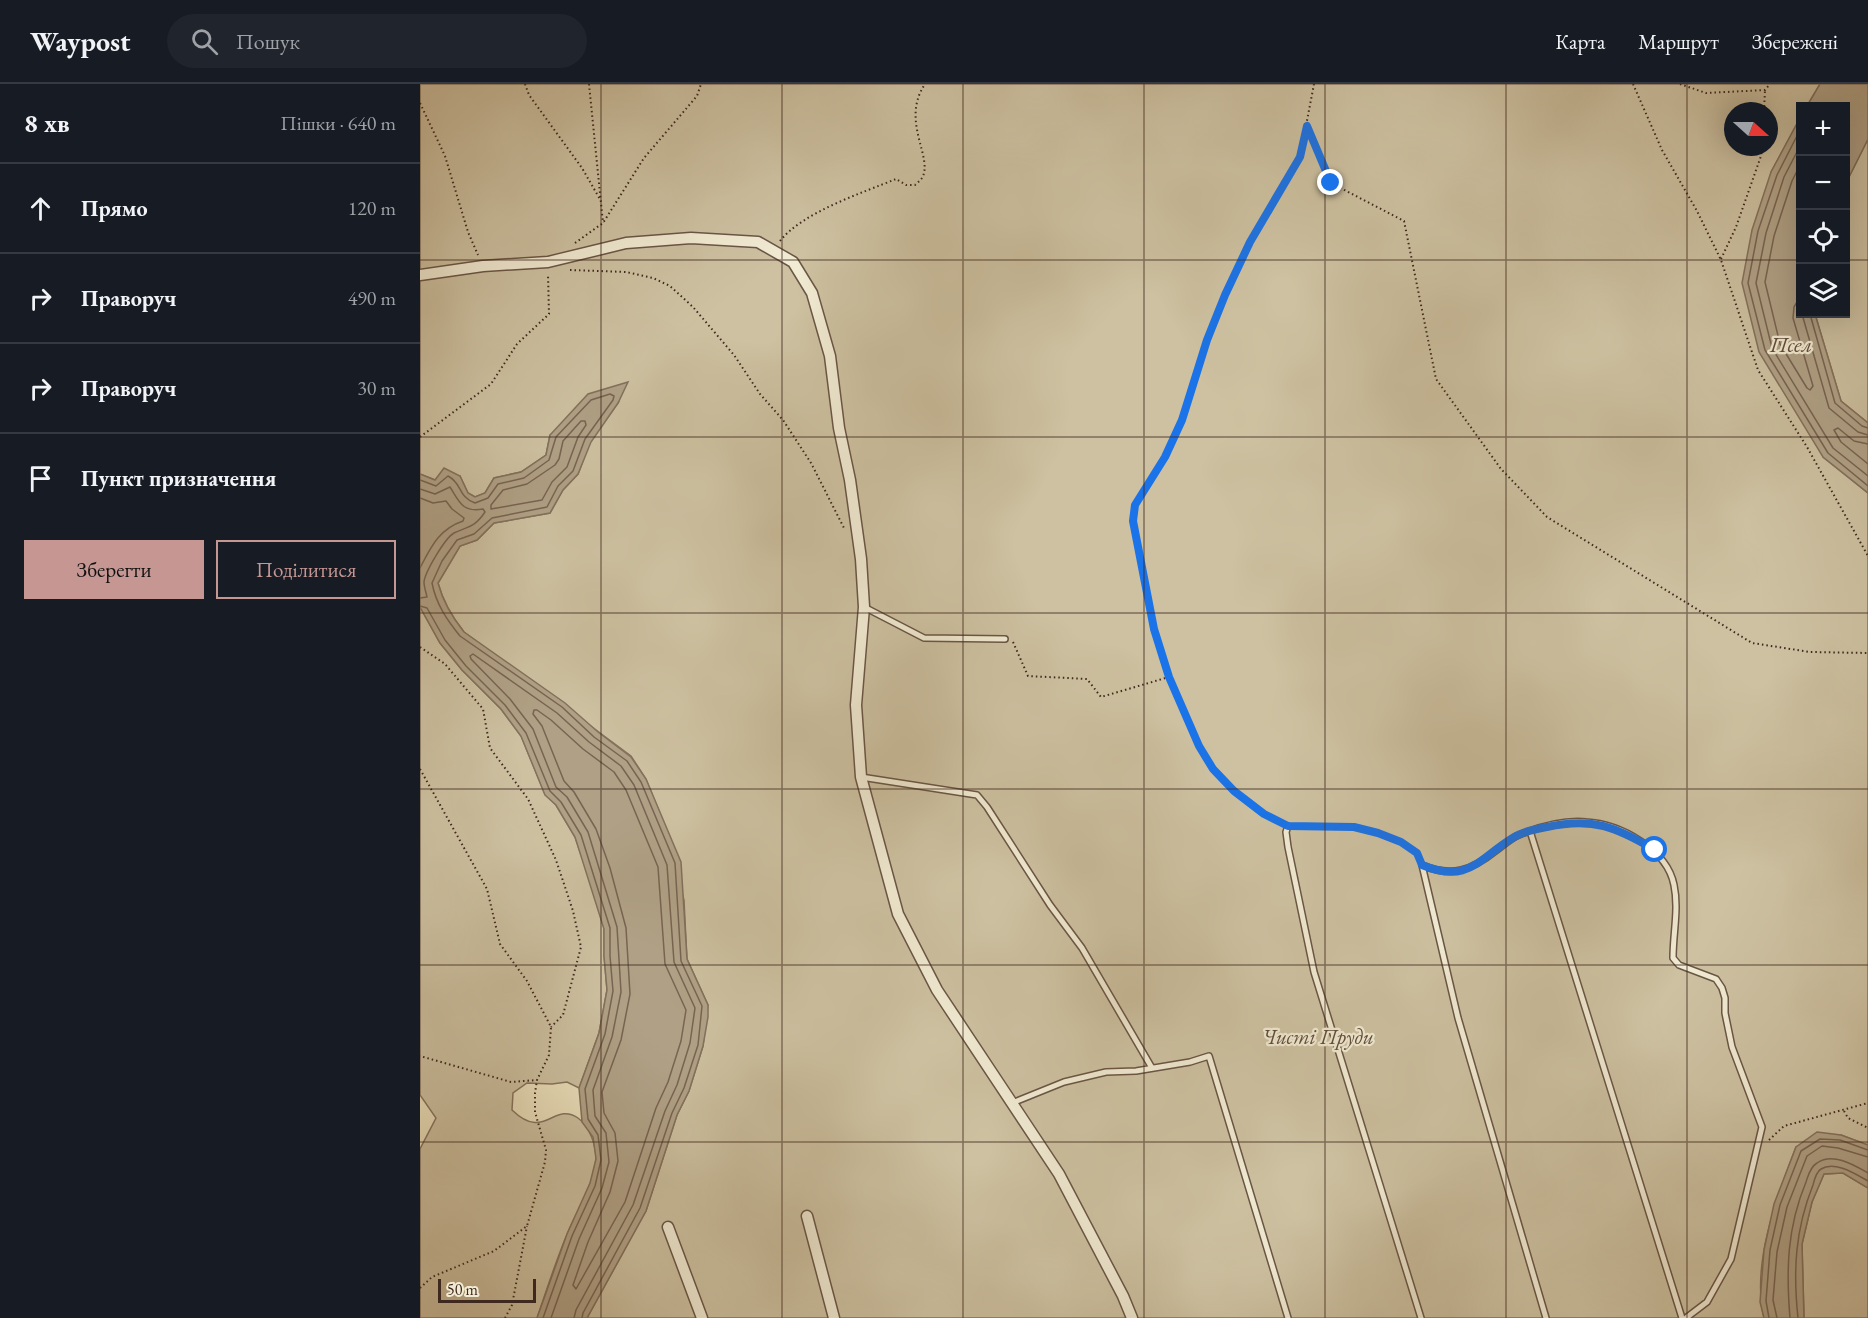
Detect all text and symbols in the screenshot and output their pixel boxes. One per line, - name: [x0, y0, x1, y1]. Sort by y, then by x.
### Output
- search box: [167, 14, 587, 68]
- text: Waypost: [30, 23, 131, 59]
- icon: search: [188, 25, 221, 58]
- text: Пошук: [236, 27, 300, 56]
- text: Карта: [1555, 28, 1605, 55]
- text: Маршрут: [1638, 28, 1719, 55]
- text: Збережені: [1752, 28, 1838, 55]
- north arrow: [1724, 102, 1778, 156]
- map controls: [1796, 102, 1850, 318]
- button: +: [1796, 102, 1850, 156]
- text: 8 хв: [24, 106, 70, 140]
- text: Пішки · 640 m: [280, 110, 396, 136]
- button: −: [1796, 156, 1850, 210]
- route end: [1317, 169, 1343, 195]
- icon: ahead: [24, 192, 57, 225]
- text: Прямо: [81, 194, 148, 223]
- text: 120 m: [348, 195, 396, 221]
- button: locate: [1796, 210, 1850, 264]
- button: layers: [1796, 264, 1850, 318]
- icon: right: [24, 282, 57, 315]
- text: Праворуч: [81, 284, 177, 313]
- text: 490 m: [348, 285, 396, 311]
- water label: Псел: [1769, 330, 1812, 359]
- icon: right: [24, 372, 57, 405]
- text: Праворуч: [81, 374, 177, 403]
- text: 30 m: [357, 375, 396, 401]
- icon: arrive: [24, 462, 57, 495]
- text: Пункт призначення: [81, 464, 276, 493]
- button: Зберегти: [24, 540, 204, 599]
- button: Поділитися: [216, 540, 396, 599]
- route start: [1641, 836, 1667, 862]
- park label: Чисті Пруди: [1262, 1023, 1374, 1050]
- scale bar: [438, 1276, 536, 1304]
- text: 50 m: [447, 1279, 478, 1300]

